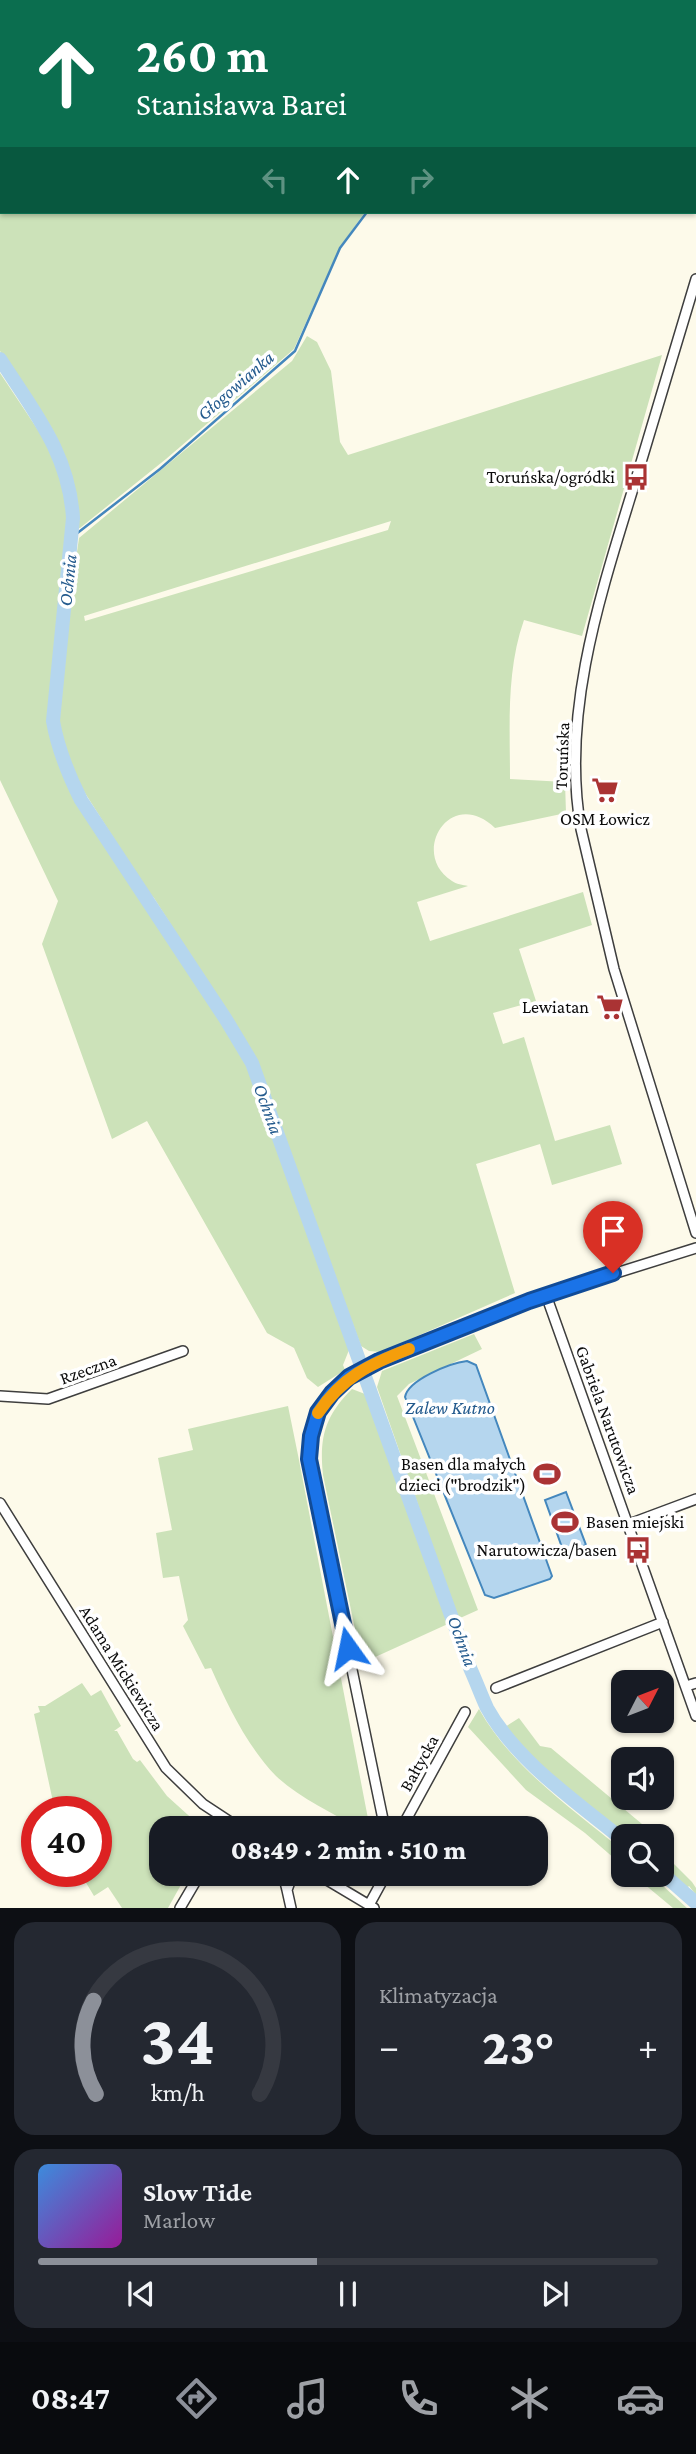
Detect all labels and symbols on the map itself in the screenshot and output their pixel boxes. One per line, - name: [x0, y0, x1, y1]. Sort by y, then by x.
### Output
- water label: Głogowianka: [193, 347, 278, 424]
- bus stop icon: Toruńska/ogródki: [621, 462, 651, 492]
- place label: Toruńska/ogródki: [487, 467, 615, 487]
- water label: Ochnia: [54, 553, 81, 607]
- street label: Toruńska: [551, 722, 573, 790]
- supermarket icon: OSM Łowicz: [590, 775, 620, 805]
- place label: OSM Łowicz: [560, 809, 650, 829]
- supermarket icon: Lewiatan: [595, 992, 625, 1022]
- place label: Lewiatan: [522, 997, 589, 1017]
- water label: Ochnia: [250, 1081, 287, 1137]
- pin: [583, 1201, 643, 1273]
- street label: Gabriela Narutowicza: [572, 1343, 644, 1497]
- street label: Rzeczna: [57, 1350, 119, 1388]
- water label: Zalew Kutno: [405, 1397, 495, 1418]
- place label: Basen dla małych dzieci ("brodzik"): [399, 1454, 526, 1496]
- sports icon: Basen dla małych dzieci ("brodzik"): [532, 1459, 562, 1489]
- sports icon: Basen miejski: [550, 1507, 580, 1537]
- place label: Basen miejski: [586, 1512, 684, 1533]
- bus stop icon: Narutowicza/basen: [623, 1535, 653, 1565]
- place label: Narutowicza/basen: [477, 1540, 617, 1560]
- street label: Adama Mickiewicza: [75, 1602, 169, 1734]
- position arrow: [311, 1611, 385, 1685]
- water label: Ochnia: [444, 1613, 481, 1669]
- north arrow: [611, 1670, 674, 1732]
- street label: Bałtycka: [395, 1731, 443, 1795]
- speed limit sign: 40: [21, 1796, 112, 1887]

